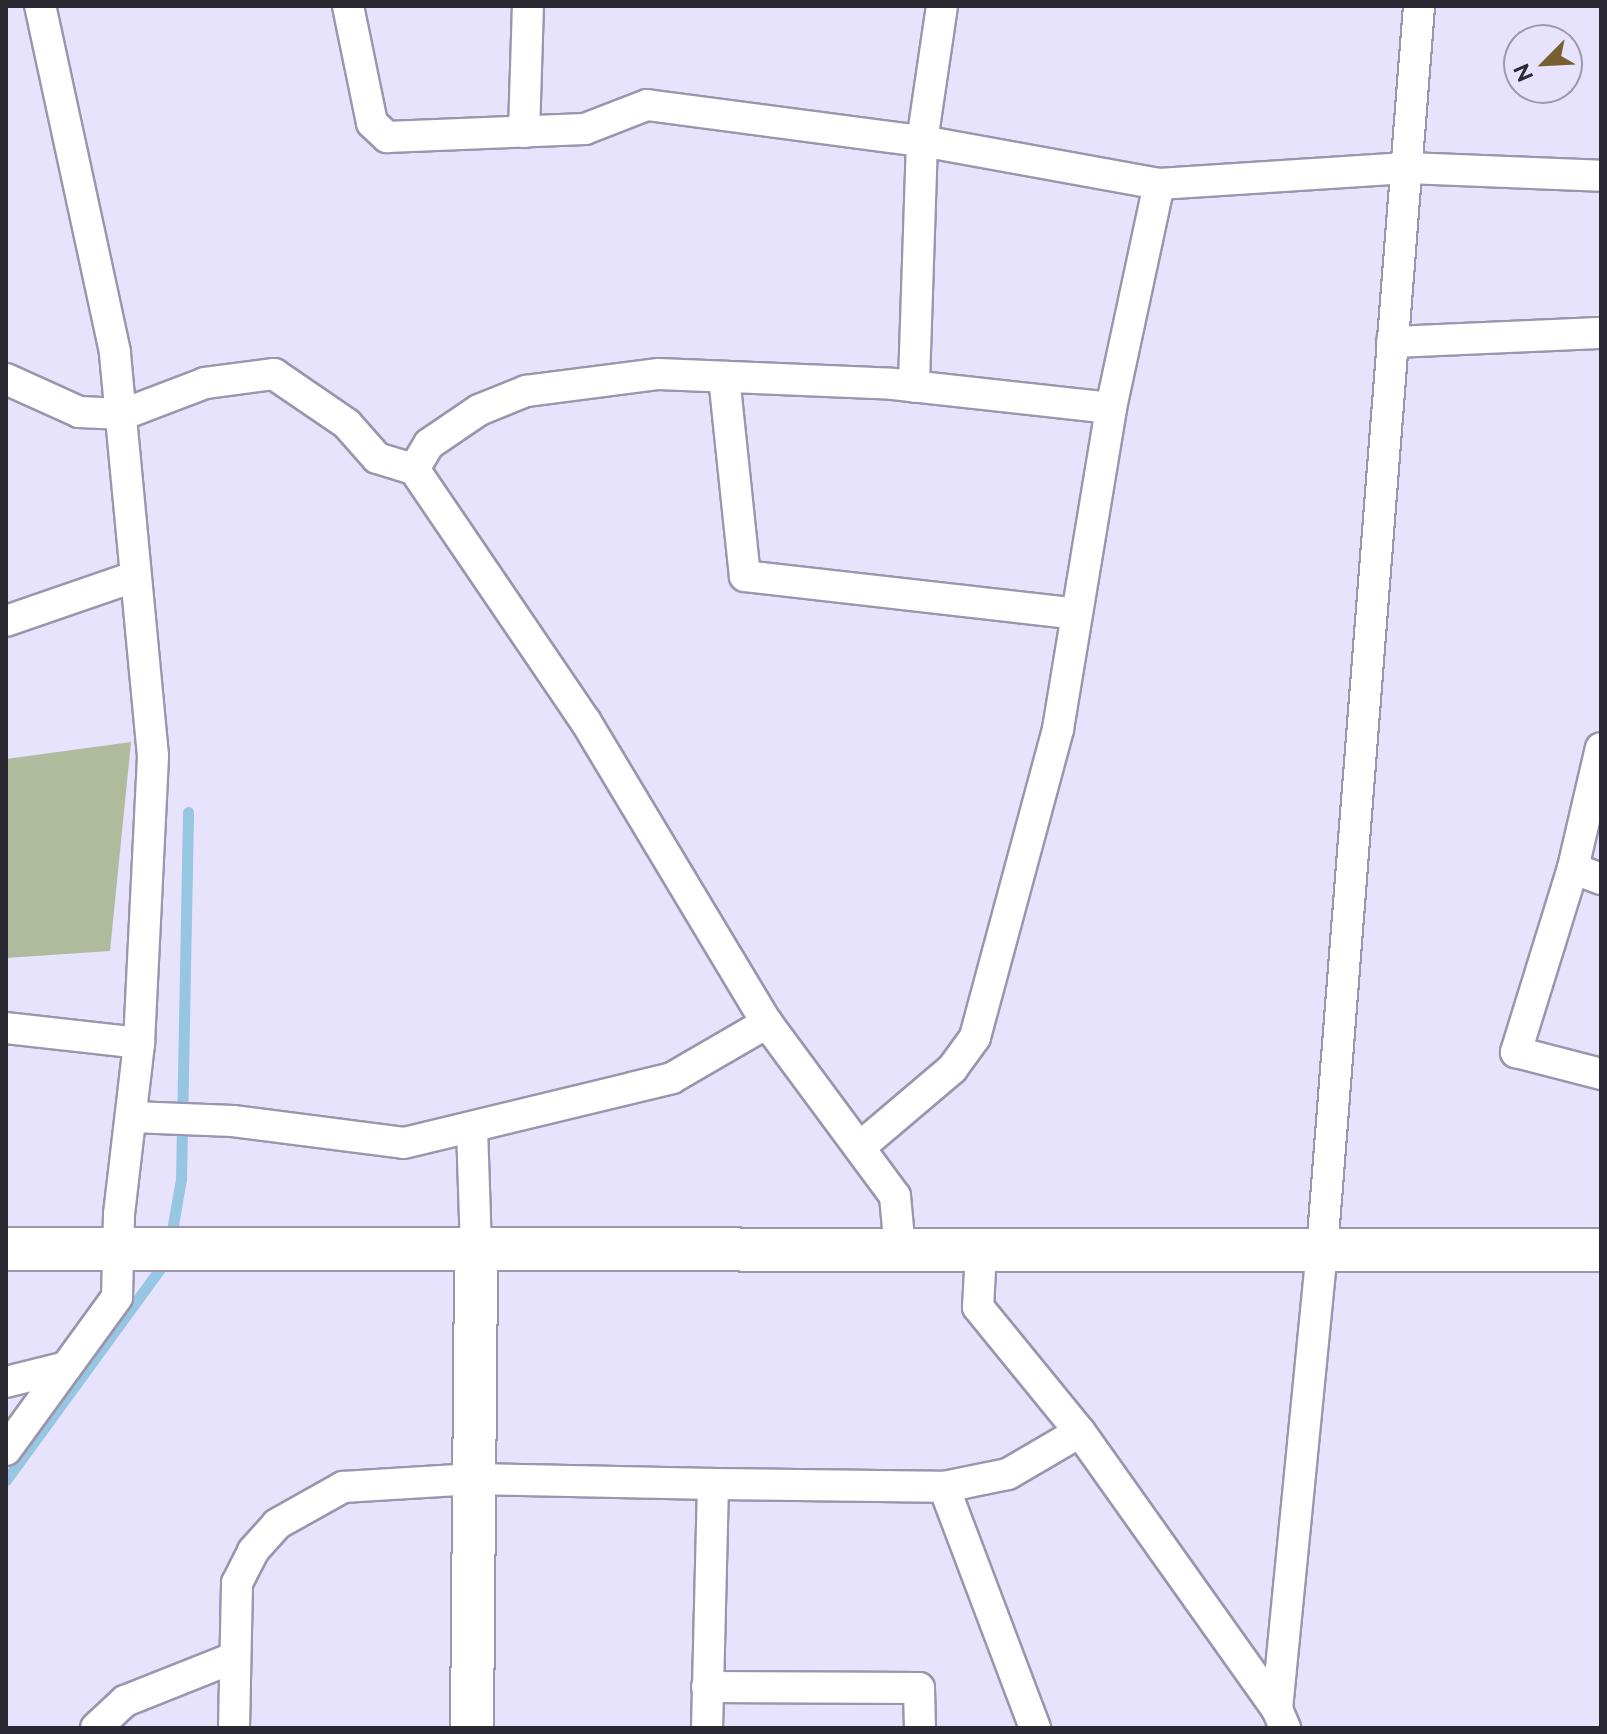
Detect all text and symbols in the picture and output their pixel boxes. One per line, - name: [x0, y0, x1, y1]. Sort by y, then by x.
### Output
- north arrow: [1503, 24, 1583, 104]
- text: N: [1508, 60, 1538, 86]

